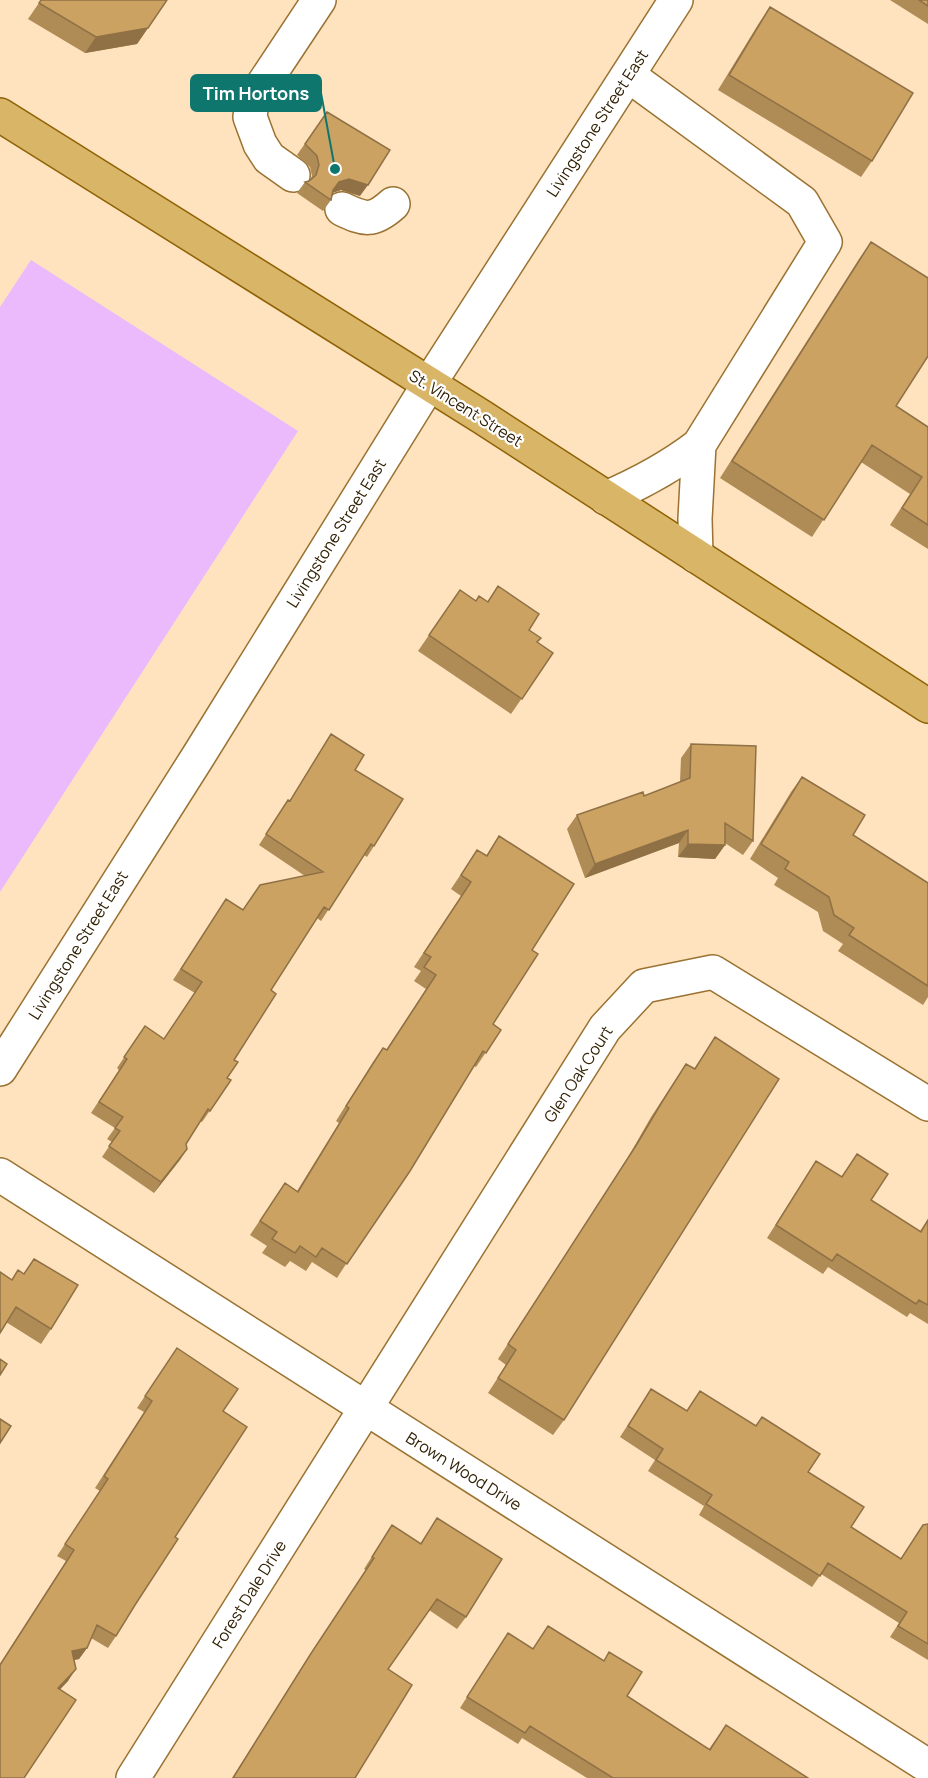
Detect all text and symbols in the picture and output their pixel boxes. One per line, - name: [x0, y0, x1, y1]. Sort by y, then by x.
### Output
- street label: Livingstone Street East: [541, 45, 653, 201]
- callout: Tim Hortons: [191, 75, 321, 111]
- text: Tim Hortons: [203, 81, 309, 105]
- street label: St. Vincent Street: [405, 364, 527, 452]
- street label: Livingstone Street East: [281, 454, 391, 612]
- street label: Livingstone Street East: [23, 866, 133, 1024]
- street label: Glen Oak Court: [539, 1021, 617, 1127]
- street label: Brown Wood Drive: [402, 1427, 526, 1515]
- street label: Forest Dale Drive: [207, 1536, 291, 1652]

